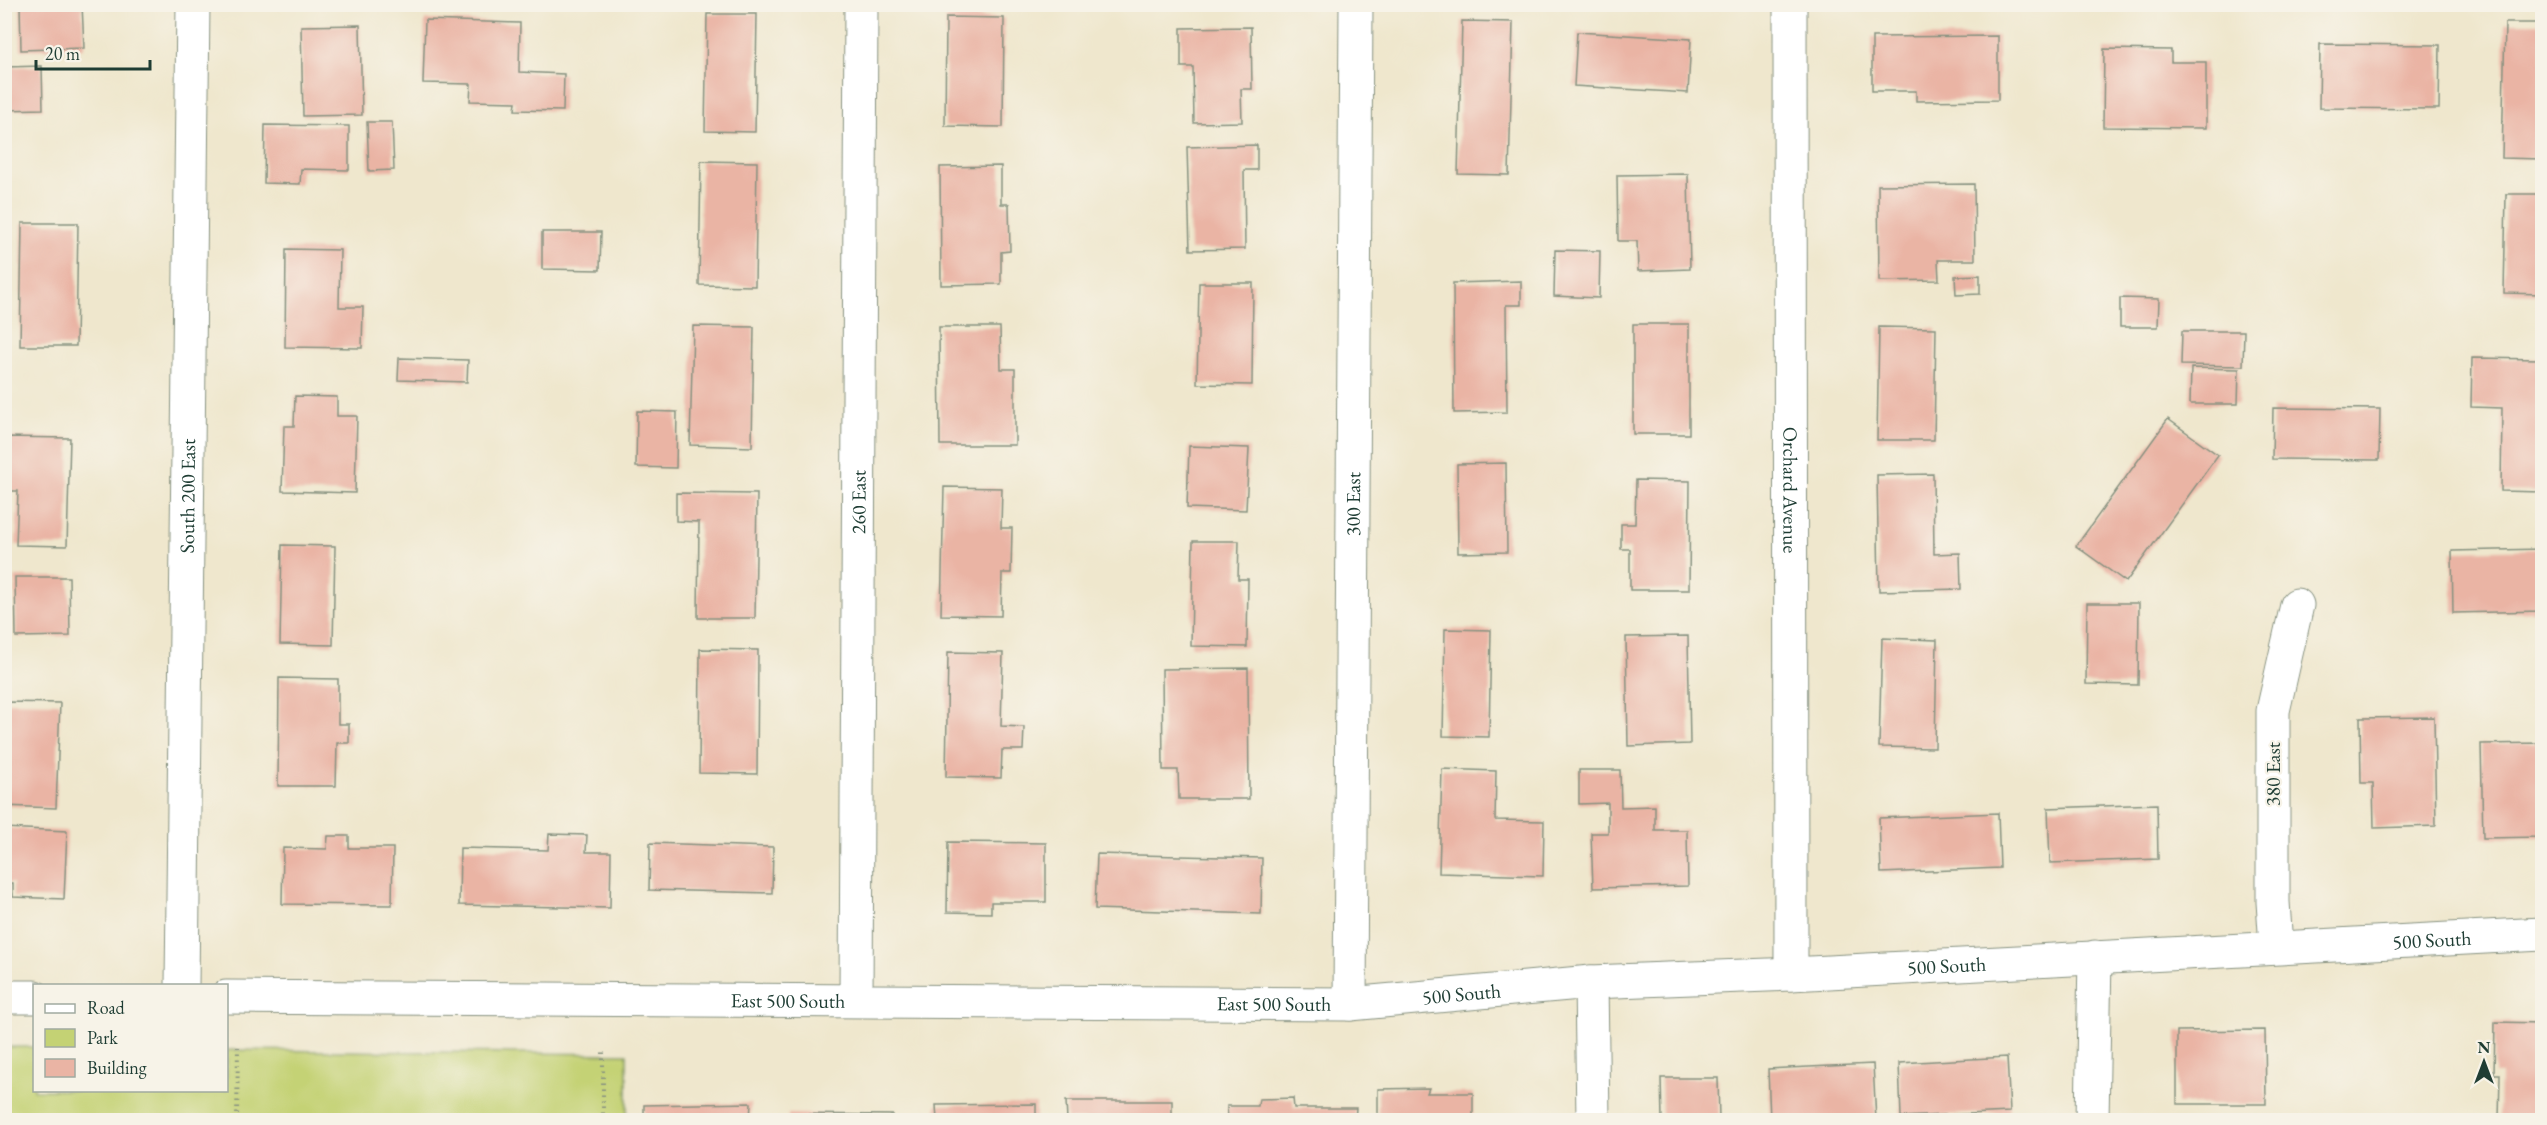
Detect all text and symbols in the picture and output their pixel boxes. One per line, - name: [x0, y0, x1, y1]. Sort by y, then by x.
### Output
- scale bar: [36, 33, 150, 71]
- text: 20 m: [45, 42, 80, 65]
- street label: Orchard Avenue: [1777, 427, 1804, 554]
- street label: South 200 East: [174, 438, 201, 554]
- street label: 260 East: [845, 469, 872, 534]
- street label: 300 East: [1340, 471, 1366, 536]
- street label: 380 East: [2260, 741, 2286, 806]
- street label: 500 South: [2392, 925, 2472, 955]
- street label: 500 South: [1906, 951, 1987, 981]
- street label: 500 South: [1421, 977, 1502, 1010]
- legend: [33, 984, 228, 1092]
- street label: East 500 South: [731, 987, 845, 1014]
- street label: East 500 South: [1217, 990, 1331, 1017]
- text: Road: [87, 996, 126, 1019]
- text: Park: [87, 1026, 118, 1049]
- north arrow: [2454, 1032, 2514, 1092]
- text: N: [2478, 1037, 2491, 1058]
- text: Building: [87, 1056, 147, 1079]

